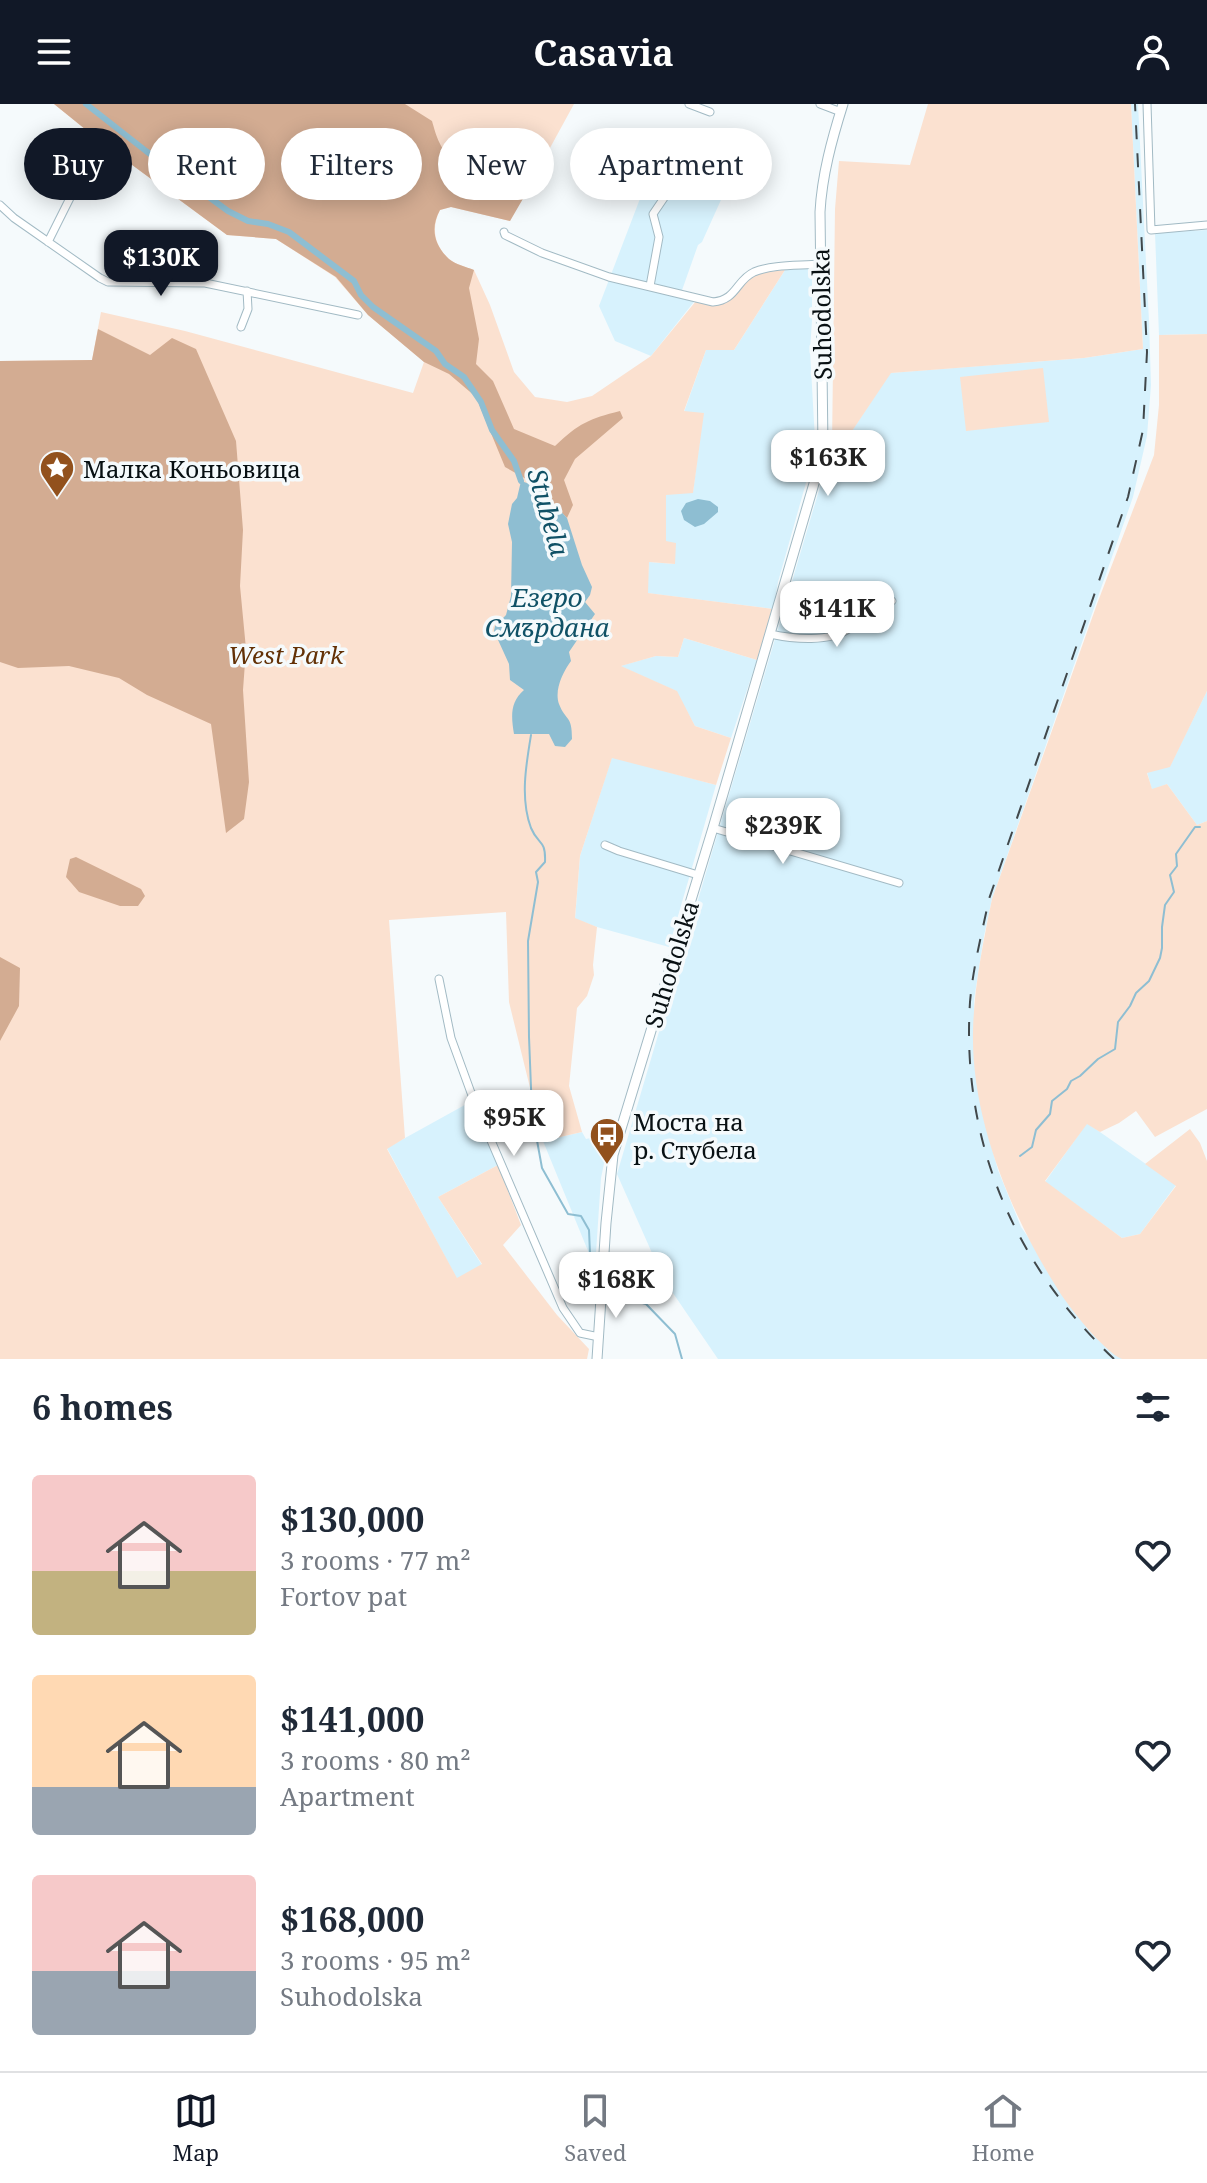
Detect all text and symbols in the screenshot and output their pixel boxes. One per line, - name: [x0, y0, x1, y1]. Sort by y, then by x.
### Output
- text: Casavia: [533, 28, 674, 77]
- icon: menu: [32, 30, 76, 74]
- icon: person: [1131, 30, 1175, 74]
- chip: Buy: [24, 128, 132, 200]
- chip: Rent: [148, 128, 265, 200]
- chip: Filters: [281, 128, 422, 200]
- chip: New: [438, 128, 554, 200]
- chip: Apartment: [570, 128, 772, 200]
- pin: $130K: [105, 230, 217, 298]
- text: $130K: [122, 238, 200, 274]
- street label: Suhodolska: [803, 248, 839, 380]
- pin: $163K: [772, 430, 884, 498]
- text: $163K: [789, 438, 867, 474]
- place icon: Малка Коньовица: [38, 449, 76, 499]
- place label: Малка Коньовица: [83, 452, 301, 485]
- water label: Stubela: [519, 464, 579, 560]
- water label: Езеро Смърдана: [484, 579, 610, 645]
- pin: $141K: [781, 581, 893, 649]
- text: $141K: [798, 589, 876, 625]
- park label: West Park: [228, 638, 345, 671]
- pin: $239K: [727, 798, 839, 866]
- text: $239K: [744, 806, 822, 842]
- street label: Suhodolska: [636, 896, 706, 1032]
- pin: $95K: [467, 1090, 561, 1158]
- text: $95K: [482, 1098, 546, 1134]
- place label: Моста на р. Стубела: [633, 1105, 757, 1166]
- bus stop icon: Моста на р. Стубела: [588, 1116, 626, 1166]
- pin: $168K: [560, 1252, 672, 1320]
- text: $168K: [577, 1260, 655, 1296]
- text: 6 homes: [32, 1384, 173, 1430]
- icon: filters: [1131, 1385, 1175, 1429]
- text: $130,000: [280, 1496, 424, 1542]
- icon: home: [96, 1507, 192, 1603]
- icon: heart: [1131, 1533, 1175, 1577]
- text: 3 rooms · 77 m²: [280, 1542, 471, 1578]
- text: Fortov pat: [280, 1578, 407, 1614]
- text: $141,000: [280, 1696, 424, 1742]
- icon: home: [96, 1707, 192, 1803]
- icon: heart: [1131, 1733, 1175, 1777]
- text: 3 rooms · 80 m²: [280, 1742, 471, 1778]
- text: Apartment: [280, 1778, 415, 1814]
- text: $168,000: [280, 1896, 424, 1942]
- icon: home: [96, 1907, 192, 2003]
- icon: heart: [1131, 1933, 1175, 1977]
- text: 3 rooms · 95 m²: [280, 1942, 471, 1978]
- text: Suhodolska: [280, 1978, 423, 2014]
- tab: Map: [173, 2089, 219, 2167]
- tab: Saved: [564, 2089, 627, 2167]
- tab: Home: [972, 2089, 1034, 2167]

